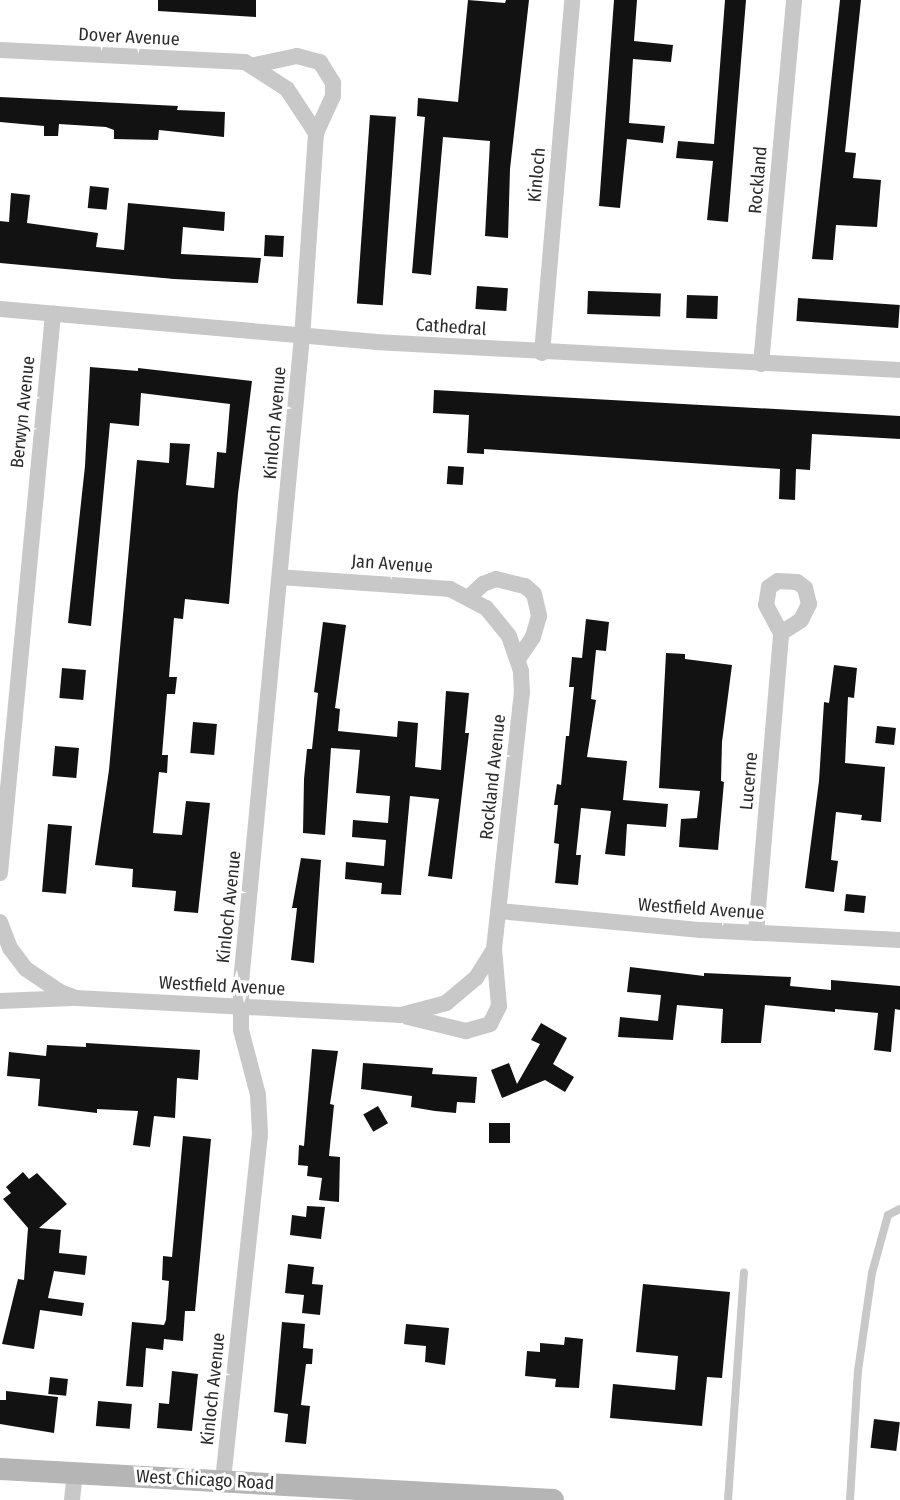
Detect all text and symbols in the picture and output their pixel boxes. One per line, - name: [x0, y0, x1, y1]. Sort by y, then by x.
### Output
- street label: Dover Avenue: [78, 24, 180, 50]
- street label: Rockland: [744, 145, 772, 215]
- street label: Kinloch: [524, 147, 550, 203]
- street label: Cathedral: [415, 314, 487, 340]
- street label: Berwyn Avenue: [6, 355, 40, 469]
- street label: Kinloch Avenue: [259, 366, 291, 480]
- street label: Jan Avenue: [351, 550, 433, 578]
- street label: Rockland Avenue: [476, 713, 510, 841]
- street label: Lucerne: [736, 751, 762, 811]
- street label: Kinloch Avenue: [212, 850, 246, 964]
- street label: Westfield Avenue: [637, 894, 765, 924]
- street label: Westfield Avenue: [158, 972, 286, 1000]
- street label: Kinloch Avenue: [196, 1332, 230, 1446]
- street label: West Chicago Road: [135, 1466, 275, 1494]

